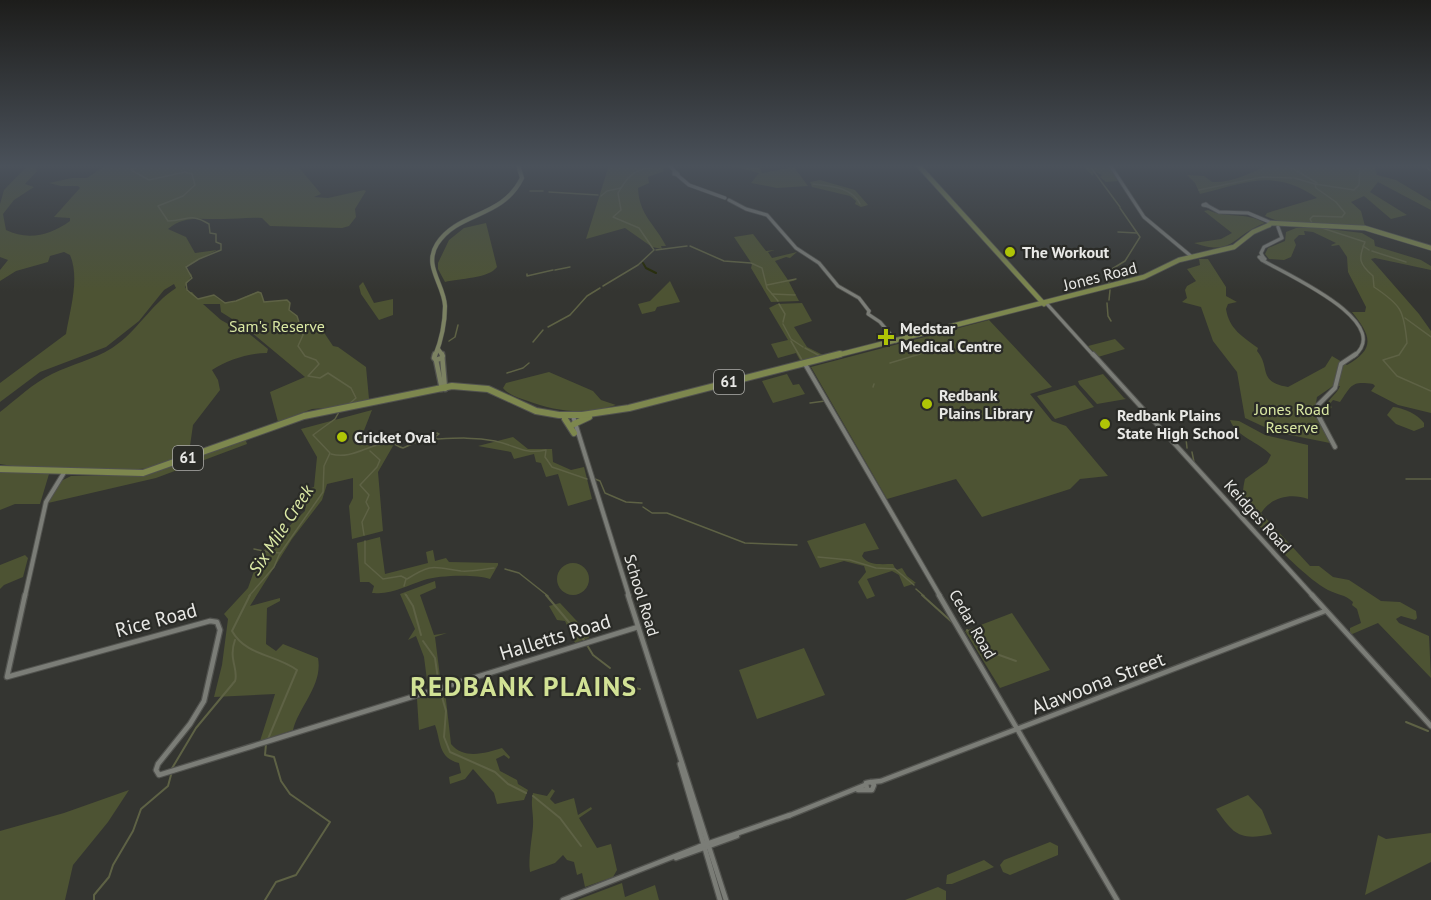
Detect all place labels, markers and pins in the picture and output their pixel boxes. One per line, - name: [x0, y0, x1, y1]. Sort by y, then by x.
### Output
- place label: The Workout: [1022, 242, 1110, 262]
- marker: The Workout: [1003, 245, 1017, 259]
- place label: Medstar Medical Centre: [900, 318, 1002, 356]
- marker: Medstar Medical Centre: [877, 328, 895, 346]
- place label: Redbank Plains Library: [939, 385, 1033, 423]
- marker: Redbank Plains Library: [920, 397, 934, 411]
- place label: Redbank Plains State High School: [1117, 405, 1239, 443]
- marker: Redbank Plains State High School: [1098, 417, 1112, 431]
- place label: Cricket Oval: [354, 427, 436, 447]
- marker: Cricket Oval: [335, 430, 349, 444]

